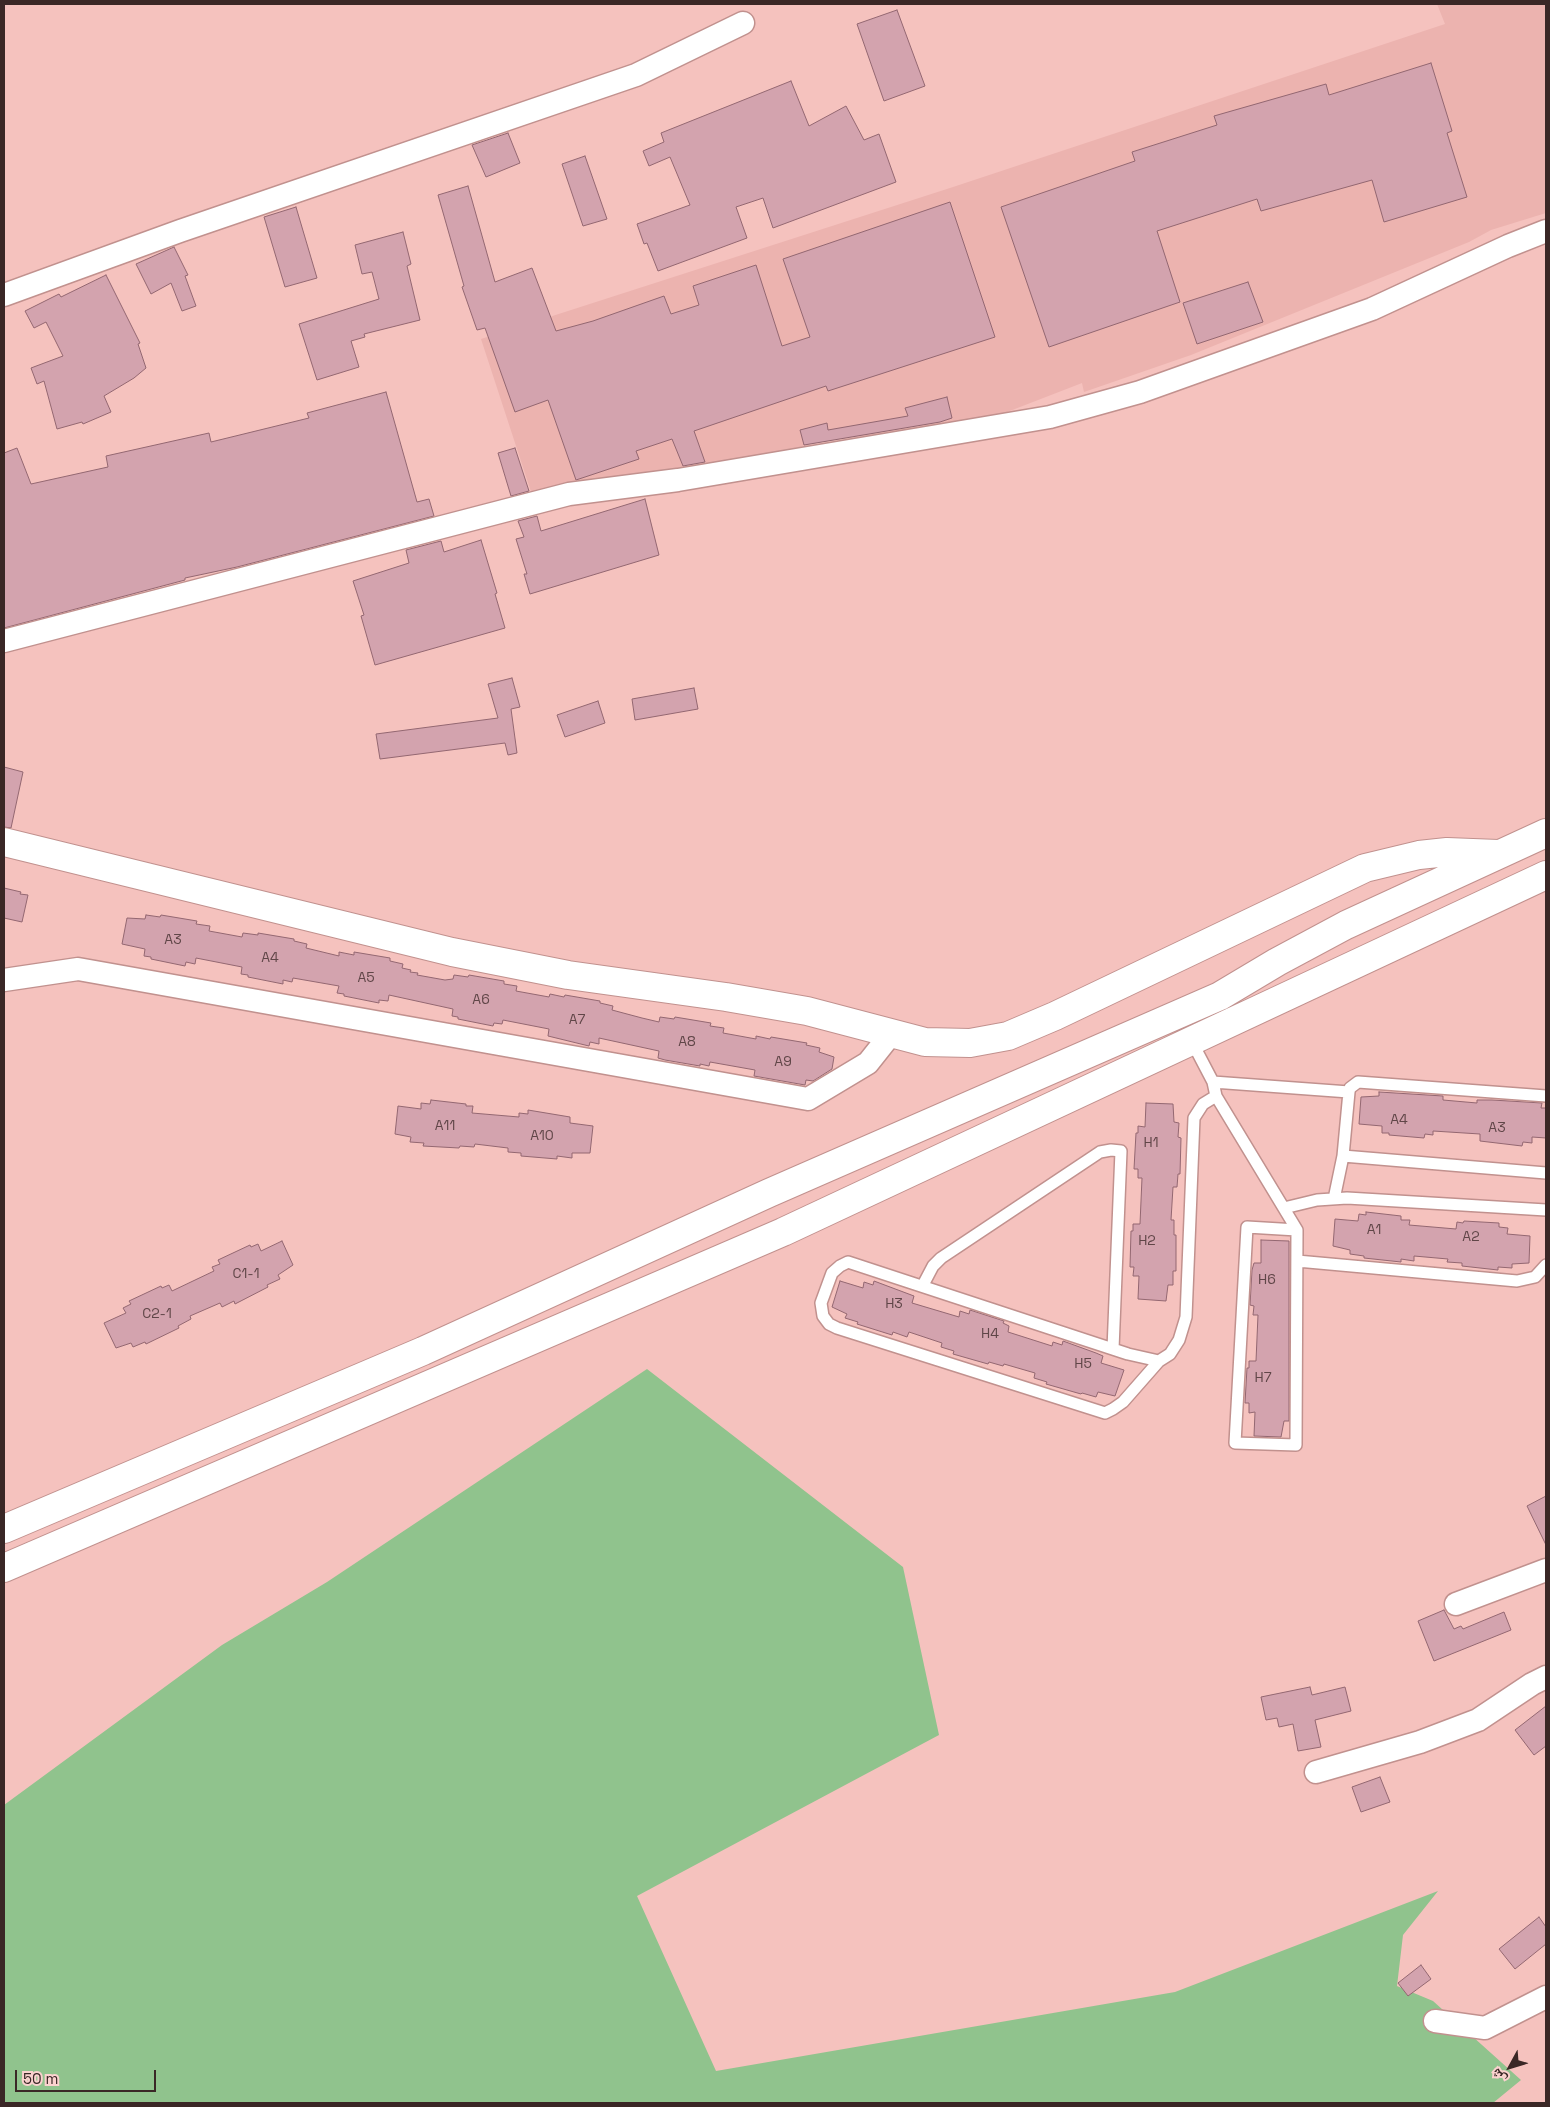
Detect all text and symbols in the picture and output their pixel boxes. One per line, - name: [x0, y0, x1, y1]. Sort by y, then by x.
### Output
- house number: A3: [164, 932, 182, 948]
- house number: A4: [261, 950, 279, 966]
- house number: A5: [357, 970, 375, 986]
- house number: A6: [472, 992, 490, 1008]
- house number: A7: [569, 1012, 585, 1028]
- house number: A8: [678, 1034, 696, 1050]
- house number: A9: [774, 1054, 792, 1070]
- house number: A4: [1390, 1112, 1408, 1128]
- house number: A11: [435, 1118, 455, 1134]
- house number: A3: [1488, 1120, 1506, 1136]
- house number: A10: [530, 1128, 554, 1144]
- house number: H1: [1143, 1135, 1159, 1151]
- house number: A1: [1367, 1222, 1381, 1238]
- house number: A2: [1462, 1229, 1480, 1245]
- house number: H2: [1138, 1233, 1156, 1249]
- house number: C1-1: [232, 1266, 260, 1282]
- house number: H6: [1258, 1272, 1276, 1288]
- house number: H3: [885, 1296, 903, 1312]
- house number: C2-1: [142, 1306, 172, 1322]
- house number: H4: [981, 1326, 999, 1342]
- house number: H5: [1074, 1356, 1092, 1372]
- house number: H7: [1254, 1370, 1272, 1386]
- north arrow: [1485, 2042, 1535, 2092]
- scale bar: [18, 2060, 159, 2092]
- text: ش: [1487, 2065, 1510, 2088]
- text: 50 m: [23, 2069, 58, 2088]

